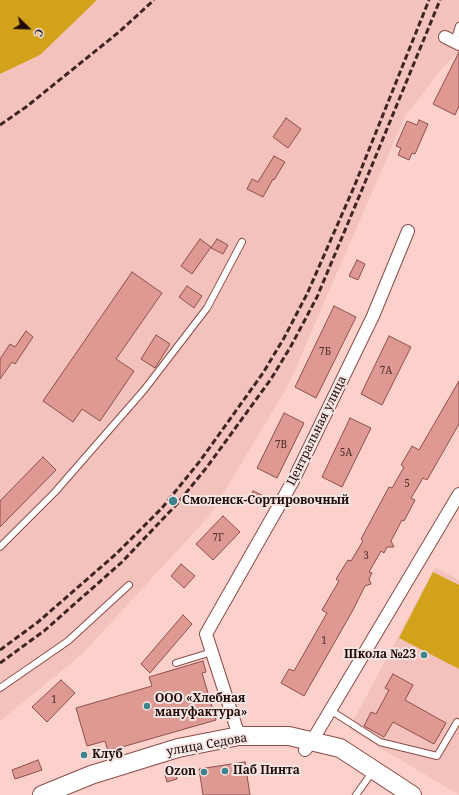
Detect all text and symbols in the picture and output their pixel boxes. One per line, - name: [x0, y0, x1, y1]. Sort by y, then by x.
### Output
- north arrow: [8, 8, 48, 48]
- text: С: [31, 27, 48, 39]
- house number: 7Б: [319, 346, 331, 358]
- house number: 7А: [380, 365, 392, 377]
- street label: Центральная улица: [284, 374, 350, 488]
- house number: 7В: [275, 439, 287, 451]
- house number: 5А: [340, 447, 352, 459]
- house number: 5: [404, 478, 410, 490]
- place label: Смоленск-Сортировочный: [182, 494, 349, 508]
- marker: Смоленск-Сортировочный: [167, 495, 179, 507]
- house number: 7Г: [212, 532, 224, 544]
- house number: 3: [363, 550, 369, 562]
- house number: 1: [321, 635, 327, 647]
- place label: Школа №23: [344, 648, 416, 662]
- marker: Школа №23: [419, 650, 429, 660]
- place label: ООО «Хлебная мануфактура»: [155, 692, 247, 720]
- house number: 1: [51, 694, 57, 706]
- marker: ООО «Хлебная мануфактура»: [142, 701, 152, 711]
- street label: улица Седова: [165, 731, 249, 759]
- place label: Клуб: [92, 748, 123, 762]
- marker: Клуб: [79, 750, 89, 760]
- place label: Паб Пинта: [233, 764, 300, 778]
- place label: Ozon: [165, 765, 196, 779]
- marker: Паб Пинта: [220, 766, 230, 776]
- marker: Ozon: [199, 767, 209, 777]

